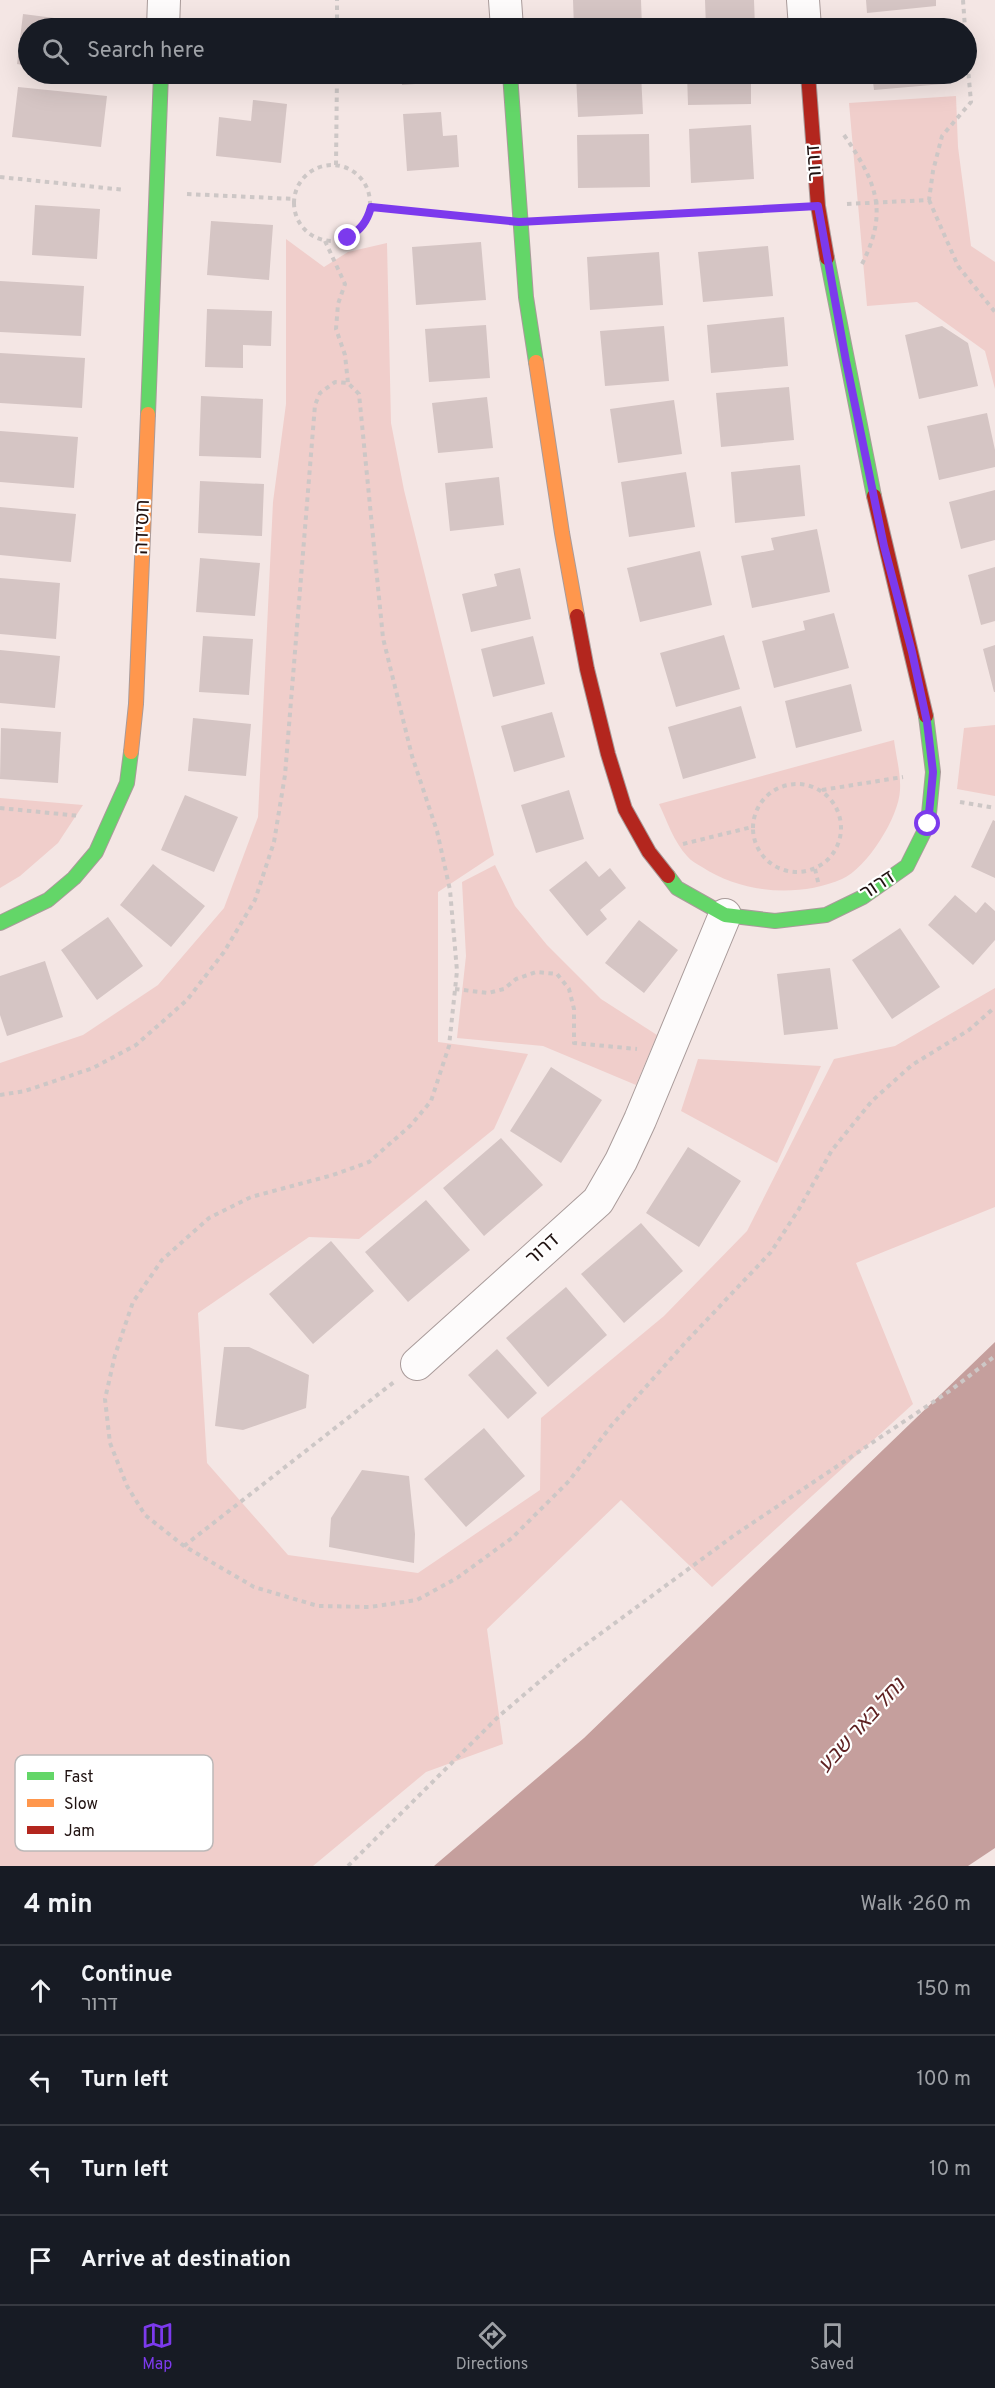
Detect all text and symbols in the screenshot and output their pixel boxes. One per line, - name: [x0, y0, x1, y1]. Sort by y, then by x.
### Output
- search box: [18, 18, 977, 84]
- icon: search: [39, 35, 72, 68]
- text: Search here: [87, 38, 205, 65]
- street label: דרור: [801, 144, 829, 182]
- route end: [334, 224, 360, 250]
- street label: חסידה: [129, 499, 157, 555]
- route start: [914, 810, 940, 836]
- street label: דרור: [855, 865, 901, 907]
- street label: דרור: [521, 1228, 565, 1272]
- water label: נחל באר שבע: [812, 1672, 913, 1779]
- legend: [15, 1755, 213, 1851]
- text: Fast: [64, 1768, 94, 1788]
- text: Slow: [64, 1795, 98, 1815]
- text: Jam: [64, 1822, 95, 1842]
- text: 4 min: [24, 1889, 93, 1922]
- text: Walk · 260 m: [860, 1892, 971, 1918]
- text: Continue: [81, 1962, 172, 1989]
- icon: ahead: [24, 1974, 57, 2007]
- text: 150 m: [917, 1977, 971, 2003]
- text: דרור: [81, 1992, 118, 2018]
- icon: left: [24, 2064, 57, 2097]
- text: Turn left: [81, 2067, 169, 2094]
- text: 100 m: [916, 2067, 971, 2093]
- icon: left: [24, 2154, 57, 2187]
- text: Turn left: [81, 2157, 169, 2184]
- text: 10 m: [929, 2157, 971, 2183]
- icon: arrive: [24, 2244, 57, 2277]
- text: Arrive at destination: [81, 2247, 291, 2274]
- tab: Map: [141, 2319, 174, 2375]
- tab: Directions: [456, 2319, 528, 2375]
- tab: Saved: [810, 2319, 854, 2375]

